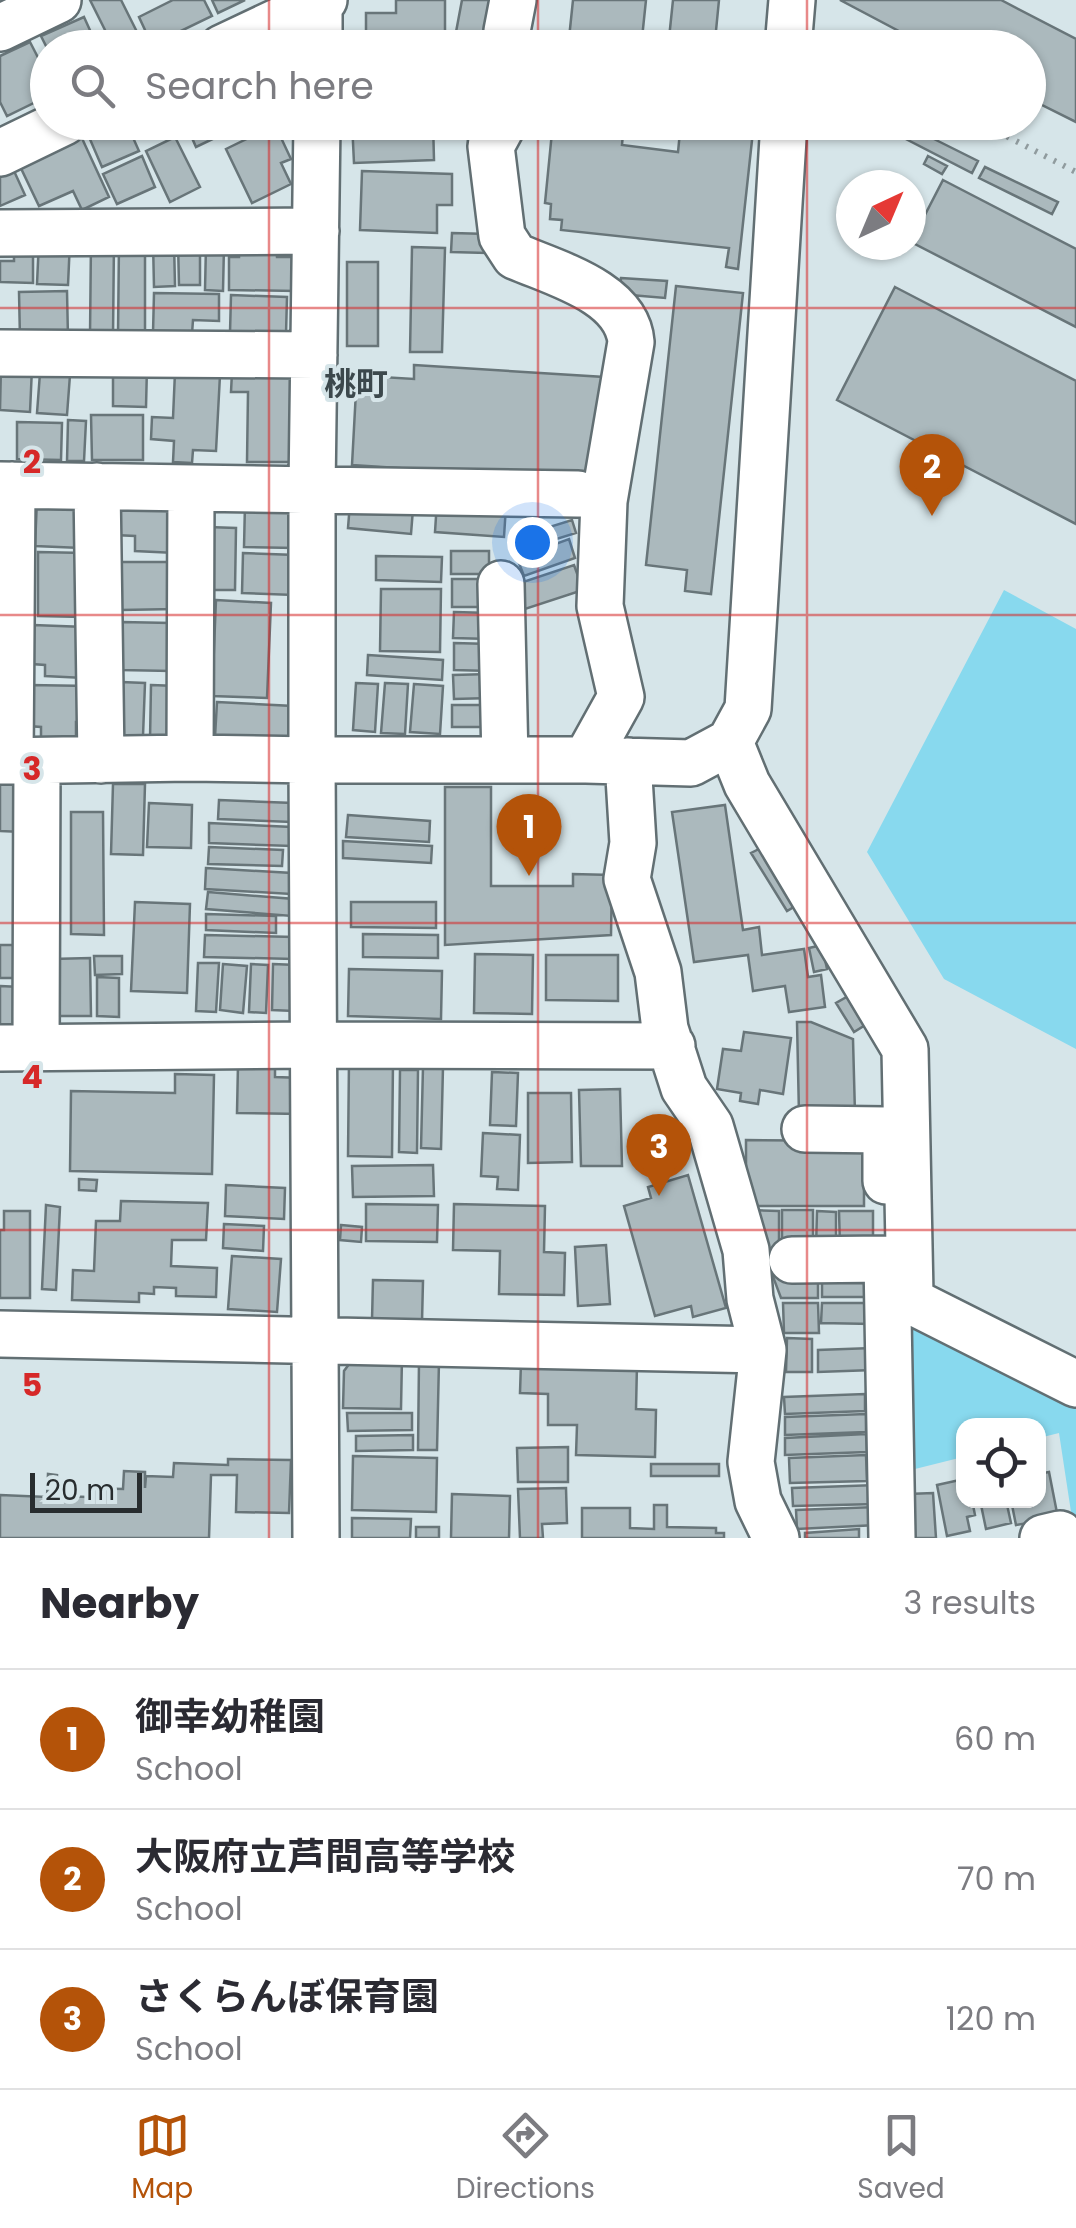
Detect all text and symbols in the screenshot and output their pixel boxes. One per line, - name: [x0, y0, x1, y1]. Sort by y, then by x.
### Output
- search box: [30, 30, 1046, 140]
- icon: search: [65, 58, 120, 113]
- text: Search here: [145, 59, 374, 112]
- north arrow: [836, 170, 926, 260]
- district label: 桃町: [324, 361, 388, 406]
- pin: 2: [900, 434, 964, 516]
- text: 2: [23, 439, 41, 484]
- your location: [507, 517, 558, 568]
- text: 3: [22, 746, 42, 791]
- pin: 1: [496, 794, 562, 876]
- text: 4: [21, 1054, 43, 1099]
- pin: 3: [626, 1114, 692, 1196]
- text: 5: [22, 1362, 42, 1407]
- map controls: [956, 1418, 1046, 1508]
- button: locate: [956, 1418, 1046, 1508]
- scale bar: [30, 1468, 142, 1512]
- text: 20 m: [45, 1471, 115, 1510]
- text: Nearby: [40, 1574, 199, 1633]
- text: 3 results: [903, 1580, 1036, 1625]
- text: 御幸幼稚園: [135, 1690, 325, 1743]
- text: 1: [66, 1716, 79, 1761]
- text: 60 m: [954, 1716, 1036, 1761]
- text: School: [135, 1746, 243, 1791]
- text: 大阪府立芦間高等学校: [135, 1830, 515, 1883]
- text: 2: [63, 1856, 82, 1901]
- text: 70 m: [957, 1856, 1036, 1901]
- text: School: [135, 1886, 243, 1931]
- text: さくらんぼ保育園: [135, 1970, 439, 2023]
- text: 3: [63, 1996, 82, 2041]
- text: 120 m: [946, 1996, 1036, 2041]
- text: School: [135, 2026, 243, 2071]
- tab: Map: [131, 2108, 193, 2210]
- tab: Directions: [456, 2108, 595, 2210]
- tab: Saved: [857, 2108, 945, 2210]

